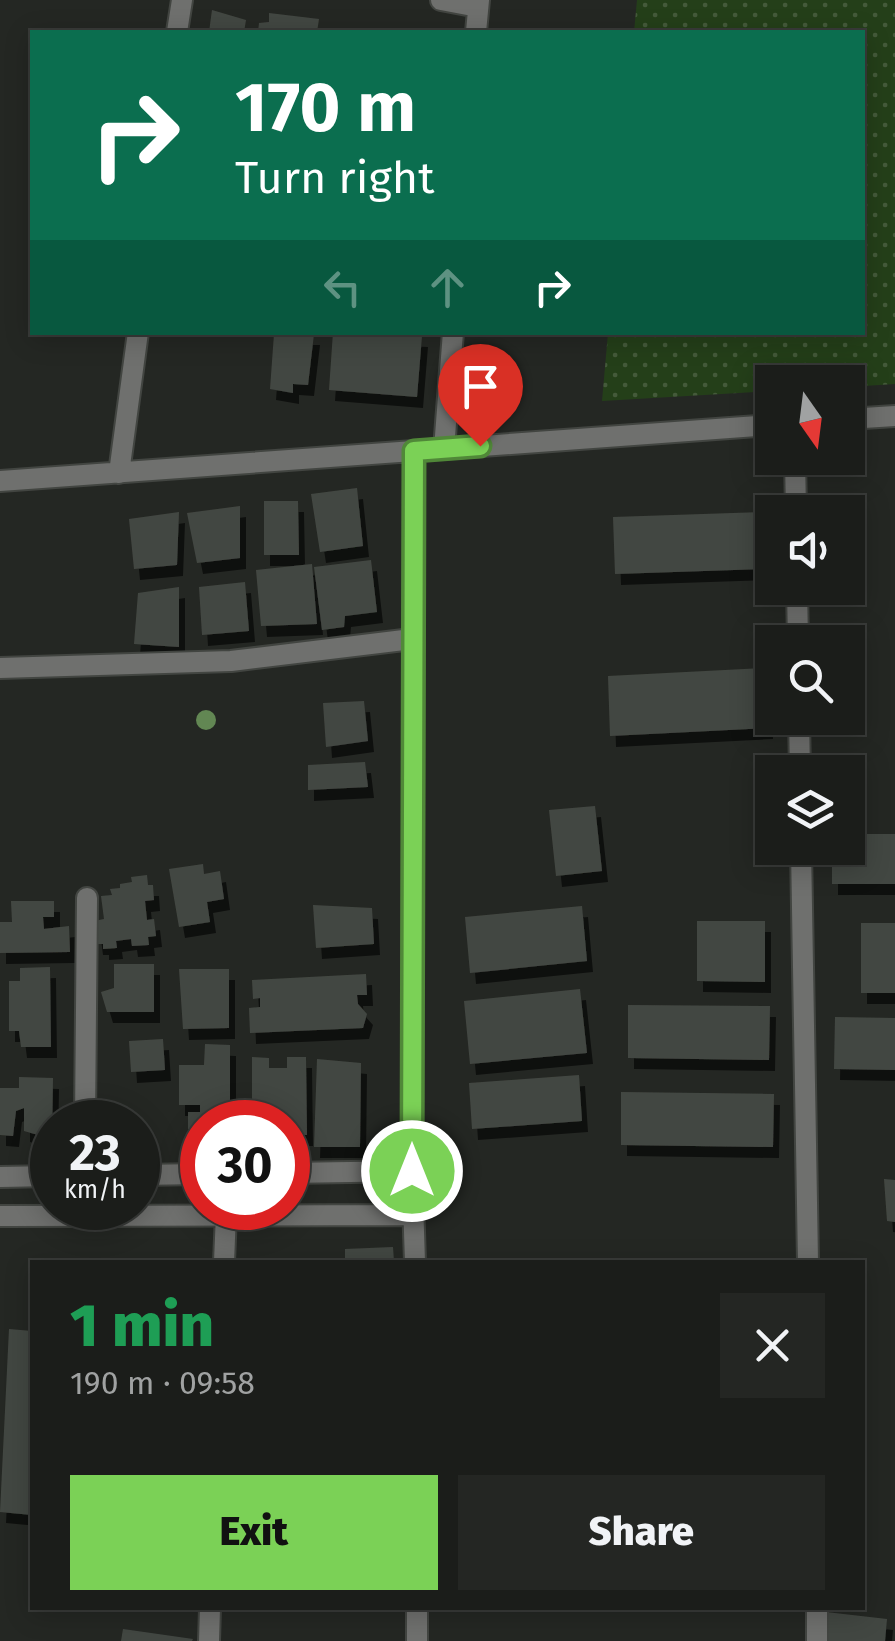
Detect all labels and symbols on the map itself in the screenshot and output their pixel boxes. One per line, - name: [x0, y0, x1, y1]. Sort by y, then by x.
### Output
- pin: [438, 344, 523, 447]
- north arrow: [755, 365, 865, 475]
- speed limit sign: 30: [180, 1100, 310, 1230]
- position arrow: [360, 1119, 464, 1223]

